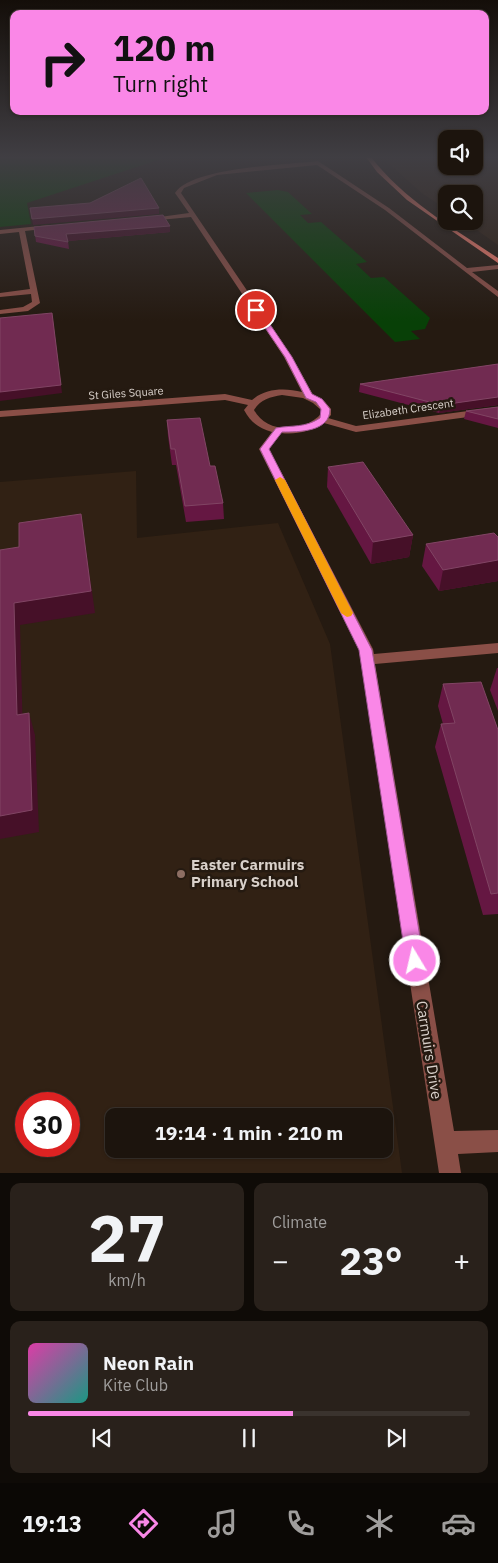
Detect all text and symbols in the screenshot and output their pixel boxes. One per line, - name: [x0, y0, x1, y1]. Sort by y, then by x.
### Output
- text: 120 m: [113, 25, 216, 71]
- icon: right: [30, 30, 95, 95]
- text: Turn right: [113, 69, 208, 98]
- map controls: [438, 130, 483, 230]
- button: sound: [438, 130, 483, 175]
- button: search: [438, 185, 483, 230]
- pin: [235, 289, 277, 331]
- icon: arrive: [242, 296, 270, 324]
- street label: St Giles Square: [88, 383, 164, 403]
- street label: Elizabeth Crescent: [361, 396, 455, 422]
- place label: Easter Carmuirs Primary School: [191, 855, 305, 891]
- marker: Easter Carmuirs Primary School: [175, 868, 187, 880]
- position arrow: [388, 934, 440, 986]
- street label: Carmuirs Drive: [412, 999, 447, 1100]
- speed limit sign: 30: [15, 1092, 80, 1157]
- text: 19:14 · 1 min · 210 m: [155, 1121, 343, 1145]
- text: 27: [88, 1195, 166, 1280]
- text: Climate: [272, 1212, 327, 1232]
- text: 23°: [339, 1236, 403, 1285]
- text: −: [272, 1242, 289, 1279]
- text: +: [453, 1242, 470, 1279]
- text: km/h: [108, 1270, 146, 1290]
- text: Neon Rain: [103, 1351, 194, 1375]
- text: Kite Club: [103, 1375, 168, 1395]
- icon: previous: [88, 1424, 116, 1452]
- icon: pause: [235, 1424, 263, 1452]
- icon: next: [382, 1424, 410, 1452]
- icon: directions: [126, 1506, 161, 1541]
- icon: music: [205, 1506, 240, 1541]
- icon: phone: [283, 1506, 318, 1541]
- icon: climate: [362, 1506, 397, 1541]
- icon: car: [441, 1506, 476, 1541]
- text: 19:13: [22, 1509, 82, 1538]

